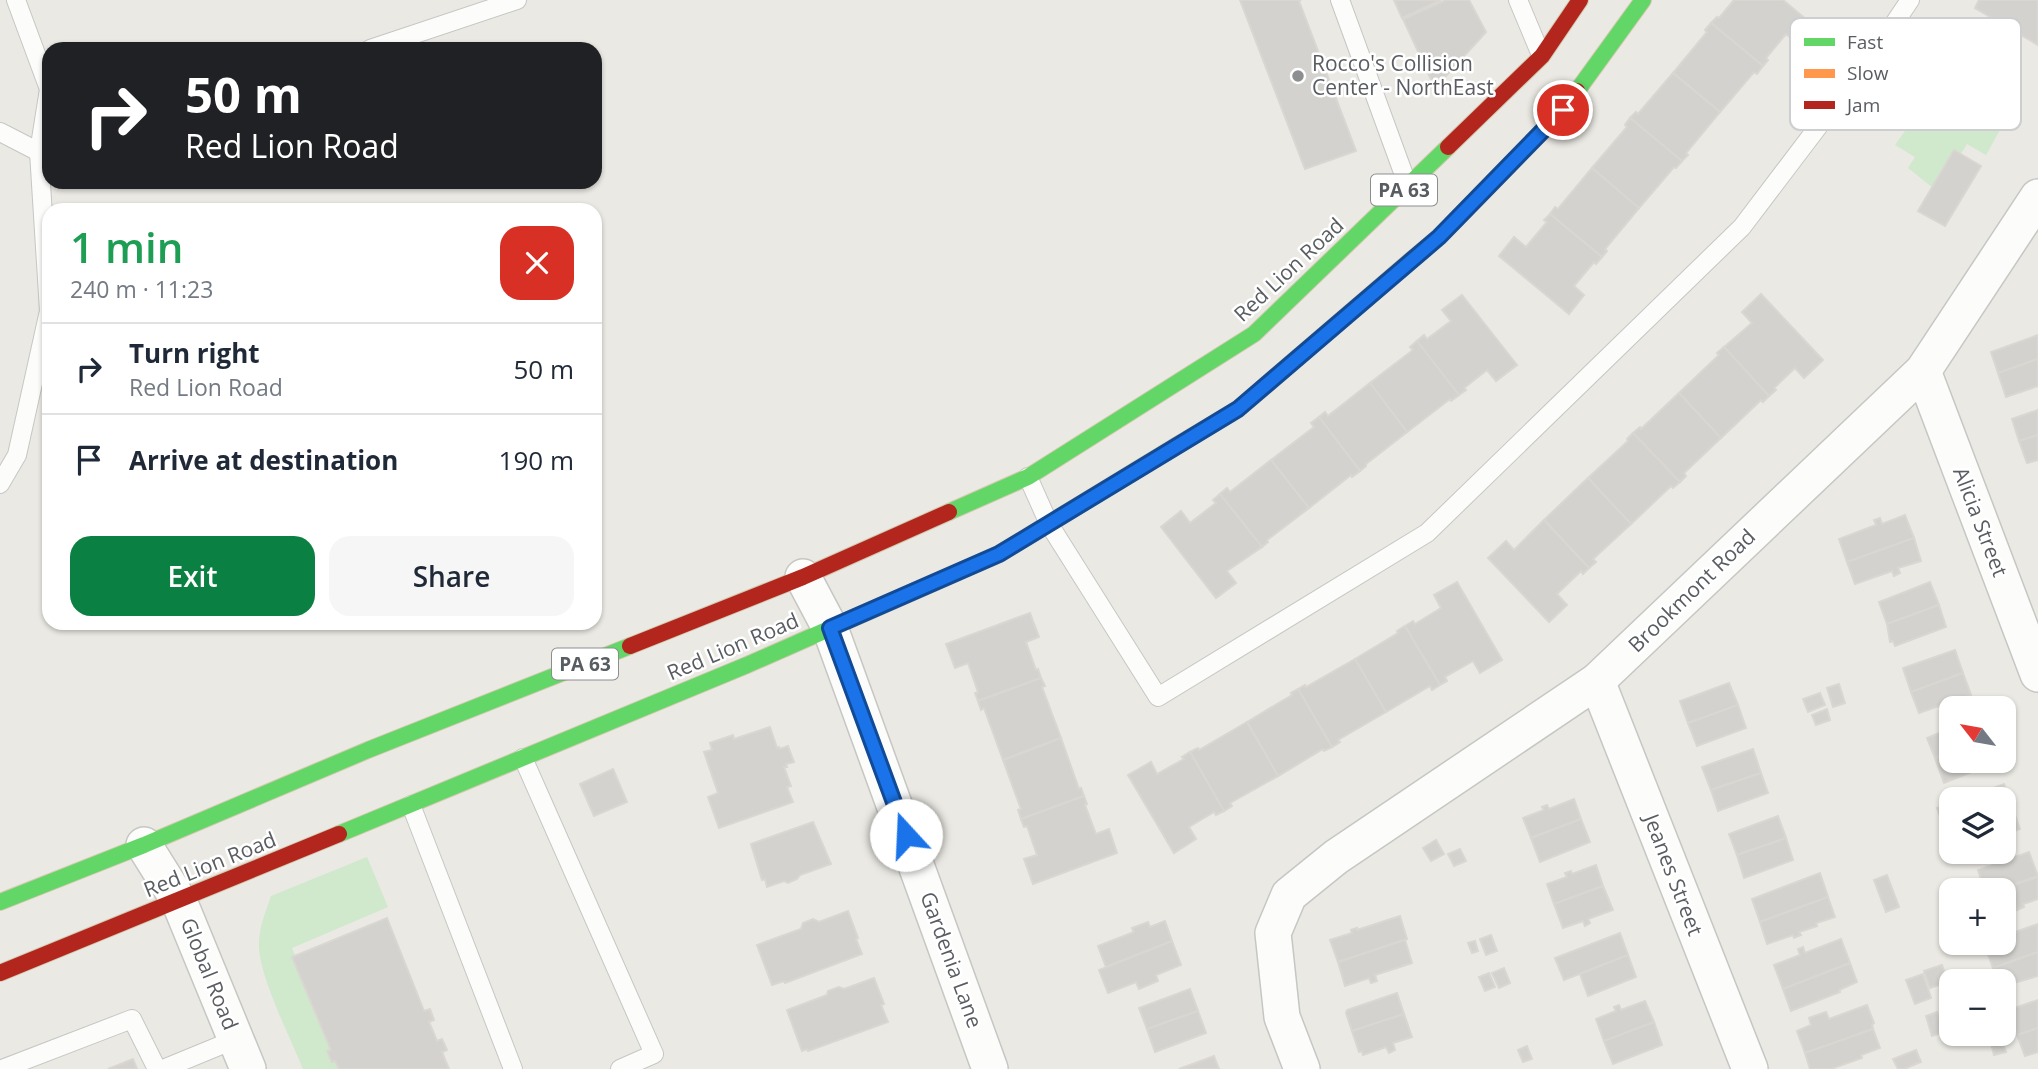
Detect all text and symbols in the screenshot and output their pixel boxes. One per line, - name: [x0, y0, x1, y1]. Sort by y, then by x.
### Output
- legend: [1790, 18, 2021, 130]
- text: Fast: [1847, 29, 1883, 55]
- place label: Rocco's Collision Center - NorthEast: [1312, 49, 1494, 101]
- text: Slow: [1847, 60, 1889, 86]
- text: 50 m: [185, 61, 302, 127]
- marker: Rocco's Collision Center - NorthEast: [1290, 68, 1306, 84]
- icon: right: [70, 70, 161, 161]
- pin: [1533, 80, 1593, 140]
- icon: arrive: [1544, 91, 1582, 129]
- text: Jam: [1845, 92, 1880, 118]
- text: Red Lion Road: [185, 124, 399, 167]
- road number: PA 63: [1371, 174, 1437, 206]
- street label: Red Lion Road: [1227, 211, 1349, 327]
- text: 1 min: [70, 218, 183, 275]
- button: close: [500, 226, 574, 300]
- text: 240 m · 11:23: [70, 273, 213, 305]
- text: Turn right: [129, 335, 260, 371]
- icon: right: [70, 350, 108, 388]
- text: 50 m: [513, 351, 574, 387]
- text: Red Lion Road: [129, 371, 283, 403]
- icon: arrive: [70, 441, 108, 479]
- text: Arrive at destination: [129, 442, 398, 478]
- text: 190 m: [499, 442, 574, 478]
- street label: Alicia Street: [1947, 463, 2015, 580]
- street label: Brookmont Road: [1622, 522, 1761, 658]
- button: Exit: [70, 536, 315, 616]
- button: Share: [329, 536, 574, 616]
- street label: Red Lion Road: [663, 606, 803, 686]
- road number: PA 63: [552, 649, 618, 680]
- north arrow: [1939, 696, 2016, 774]
- map controls: [1939, 696, 2016, 1046]
- button: layers: [1939, 787, 2016, 864]
- position arrow: [869, 798, 943, 872]
- street label: Jeanes Street: [1637, 808, 1710, 939]
- street label: Red Lion Road: [139, 825, 280, 903]
- button: +: [1939, 878, 2016, 955]
- street label: Gardenia Lane: [914, 888, 990, 1032]
- street label: Global Road: [175, 913, 245, 1034]
- button: −: [1939, 969, 2016, 1046]

